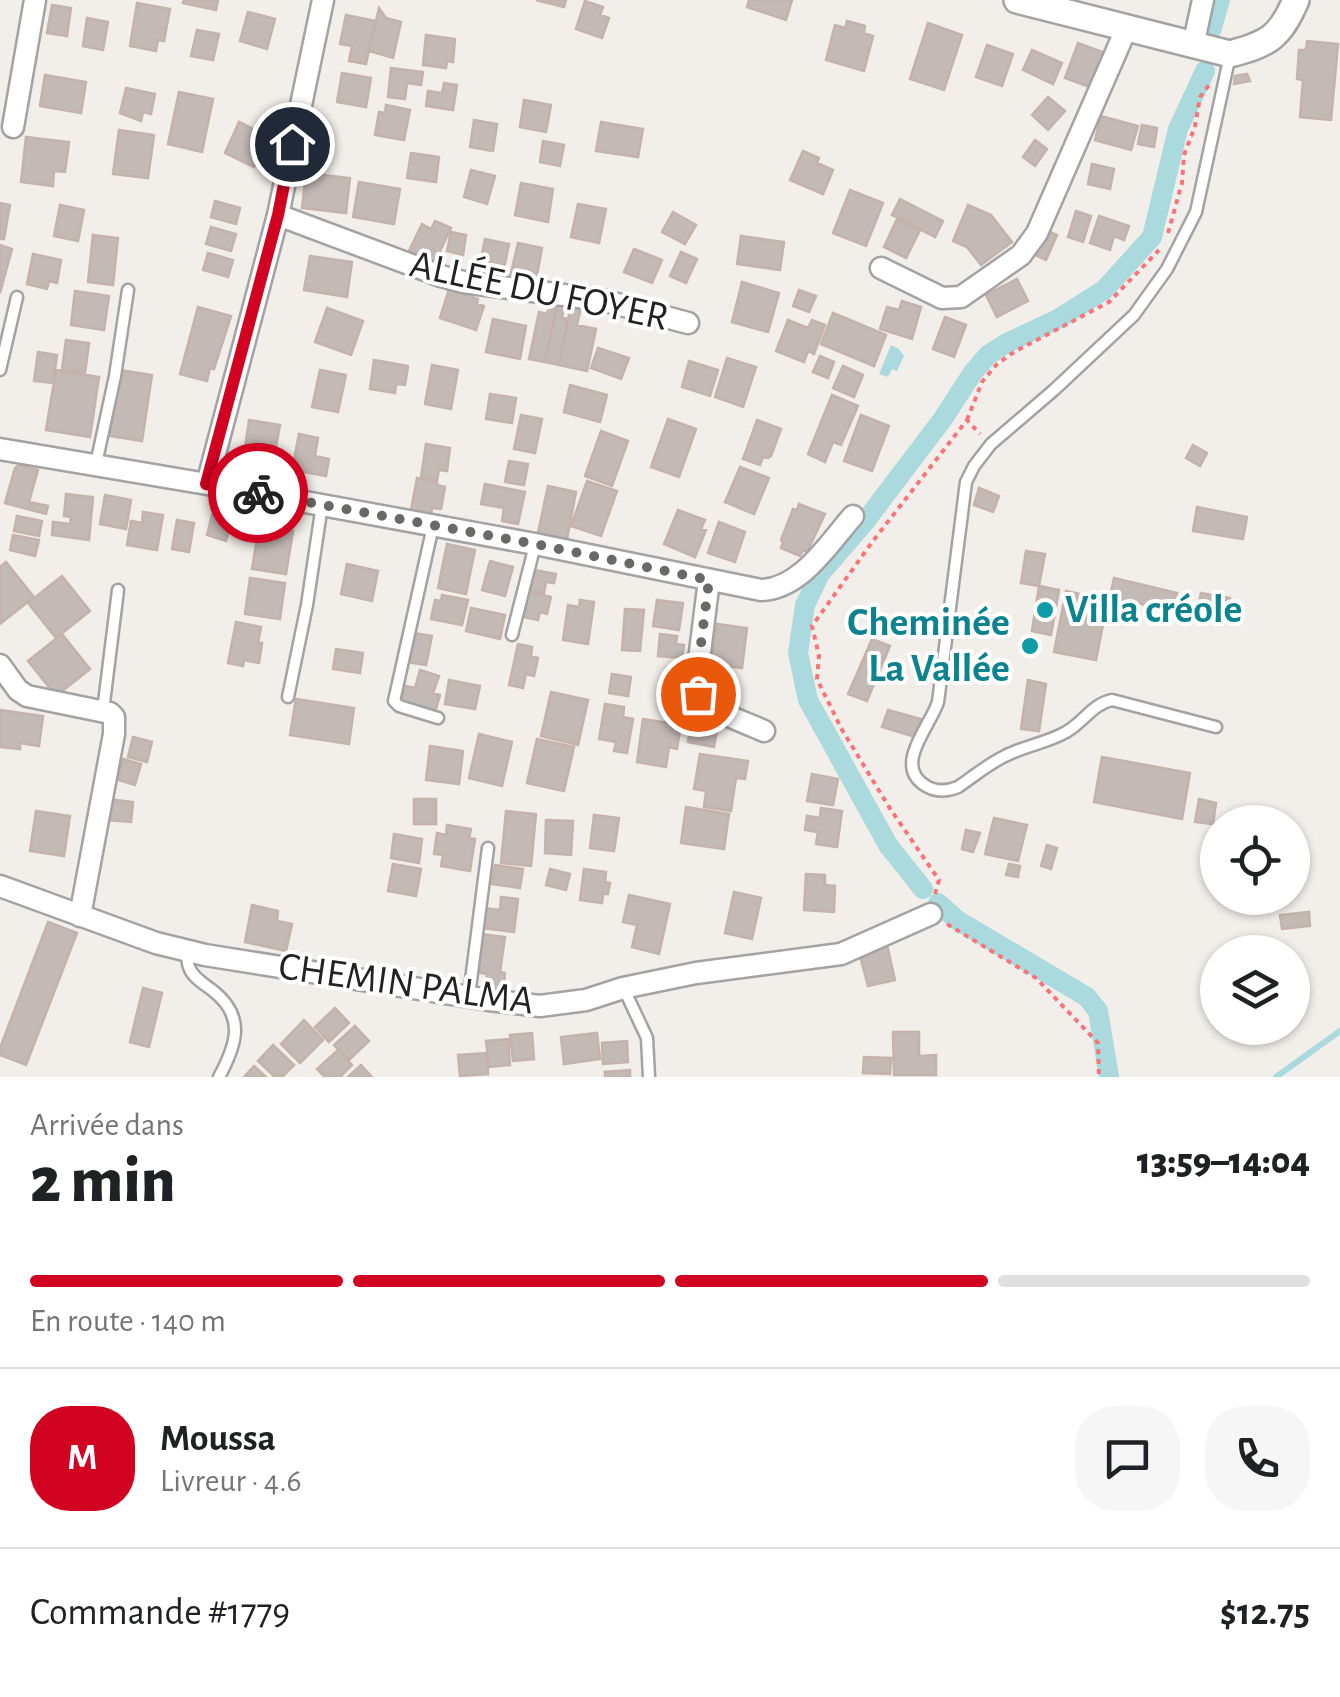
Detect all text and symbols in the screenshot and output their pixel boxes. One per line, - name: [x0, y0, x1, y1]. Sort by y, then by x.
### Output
- pin: [250, 102, 335, 187]
- icon: home: [265, 117, 320, 172]
- street label: ALLÉE DU FOYER: [406, 240, 673, 338]
- courier: [208, 443, 308, 543]
- icon: bike: [231, 466, 286, 521]
- place label: Villa créole: [1065, 590, 1242, 630]
- marker: Villa créole: [1034, 599, 1056, 621]
- place label: Cheminée La Vallée: [847, 603, 1010, 689]
- marker: Cheminée La Vallée: [1019, 635, 1041, 657]
- pin: [656, 652, 741, 737]
- icon: bag: [671, 667, 726, 722]
- map controls: [1200, 805, 1310, 1045]
- button: locate: [1200, 805, 1310, 915]
- button: layers: [1200, 935, 1310, 1045]
- street label: CHEMIN PALMA: [276, 946, 536, 1022]
- text: Arrivée dans: [30, 1109, 184, 1141]
- text: 13:59–14:04: [1137, 1143, 1310, 1181]
- text: 2 min: [30, 1149, 176, 1214]
- text: En route · 140 m: [30, 1305, 226, 1337]
- button: chat: [1075, 1406, 1180, 1511]
- button: phone: [1205, 1406, 1310, 1511]
- text: Moussa: [160, 1420, 276, 1458]
- text: M: [67, 1439, 98, 1477]
- text: Livreur · 4.6: [160, 1465, 302, 1497]
- text: Commande #1779: [30, 1594, 290, 1632]
- text: $12.75: [1220, 1594, 1310, 1632]

